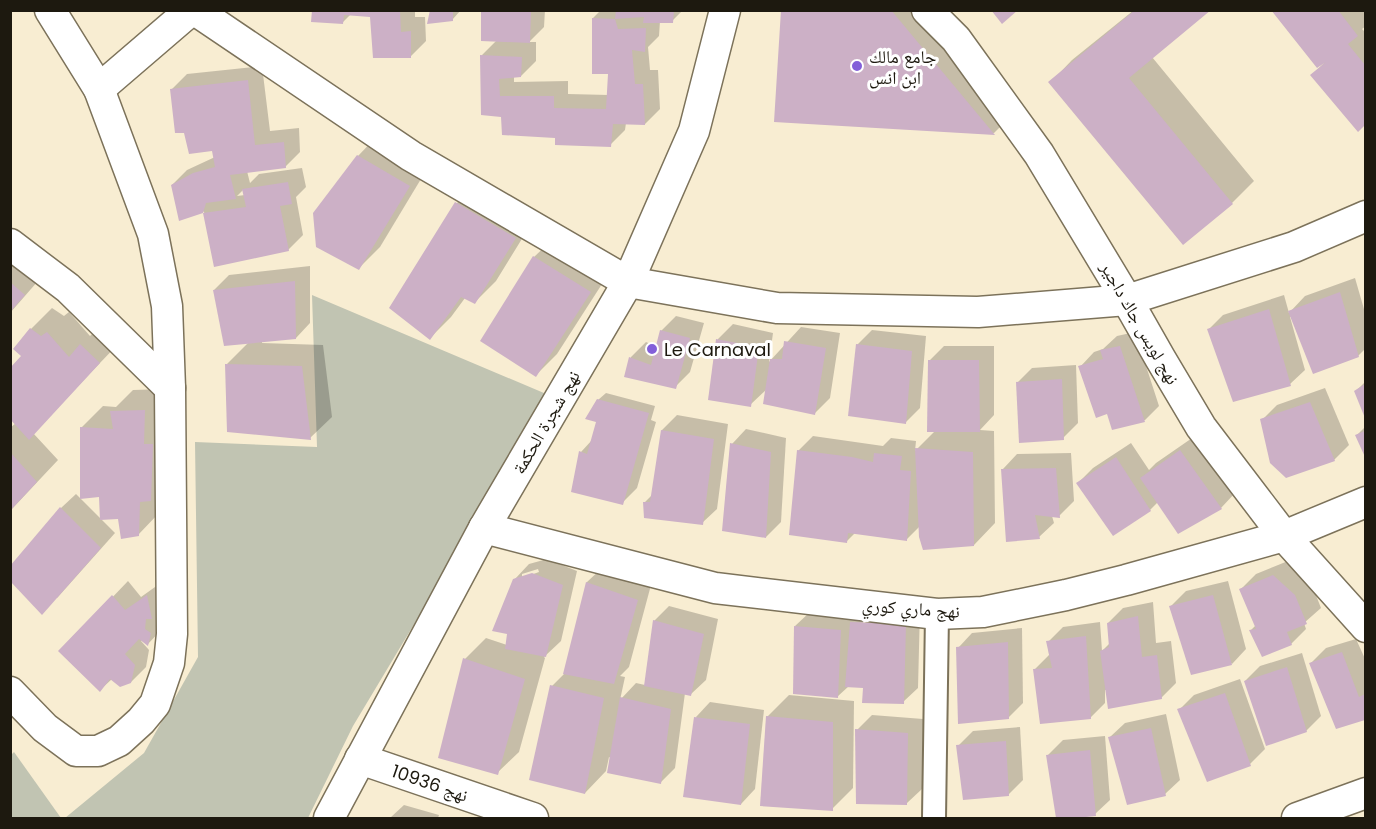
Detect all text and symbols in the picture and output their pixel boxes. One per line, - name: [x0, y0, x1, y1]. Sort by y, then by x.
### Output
- place label: جامع مالك ابن انس: [869, 44, 936, 90]
- marker: جامع مالك ابن انس: [850, 59, 864, 73]
- street label: نهج لويس جاك داجير: [1094, 256, 1185, 389]
- place label: Le Carnaval: [664, 337, 771, 362]
- marker: Le Carnaval: [645, 342, 659, 356]
- street label: نهج شجرة الحكمة: [506, 366, 586, 478]
- street label: نهج ماري كوري: [861, 592, 961, 626]
- street label: نهج 10936: [389, 758, 471, 808]

